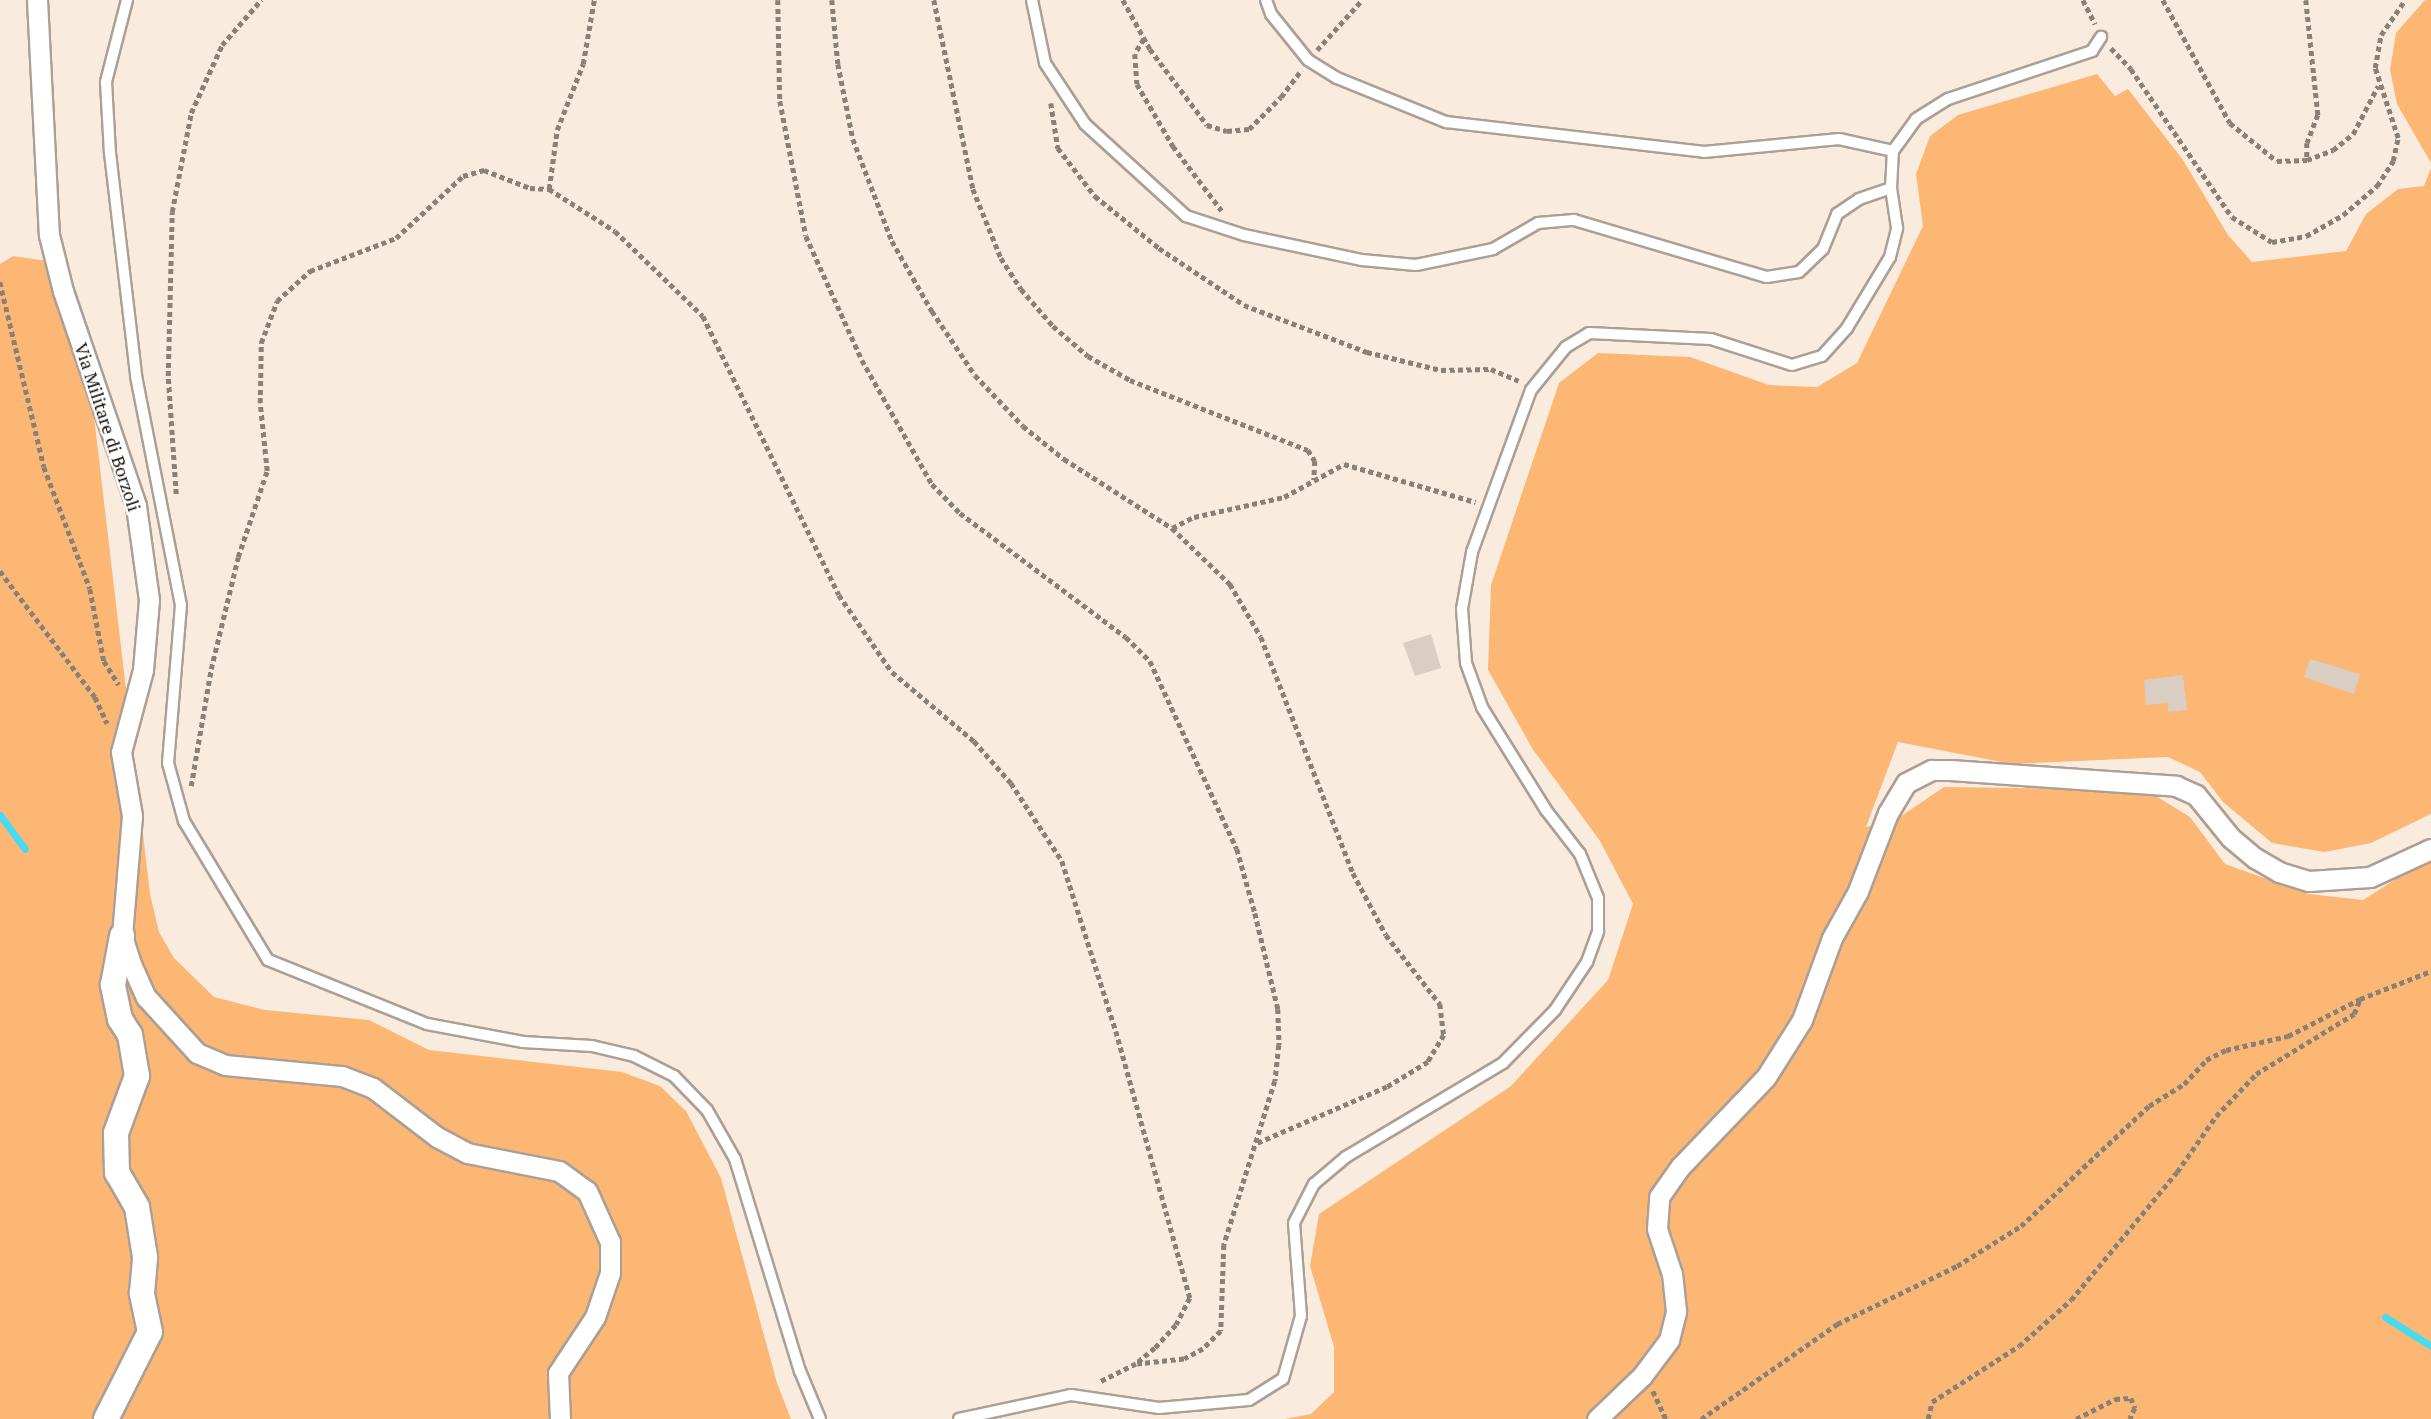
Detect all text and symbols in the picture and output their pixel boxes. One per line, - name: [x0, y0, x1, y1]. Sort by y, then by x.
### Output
- street label: Via Militare di Borzoli: [71, 340, 145, 514]

